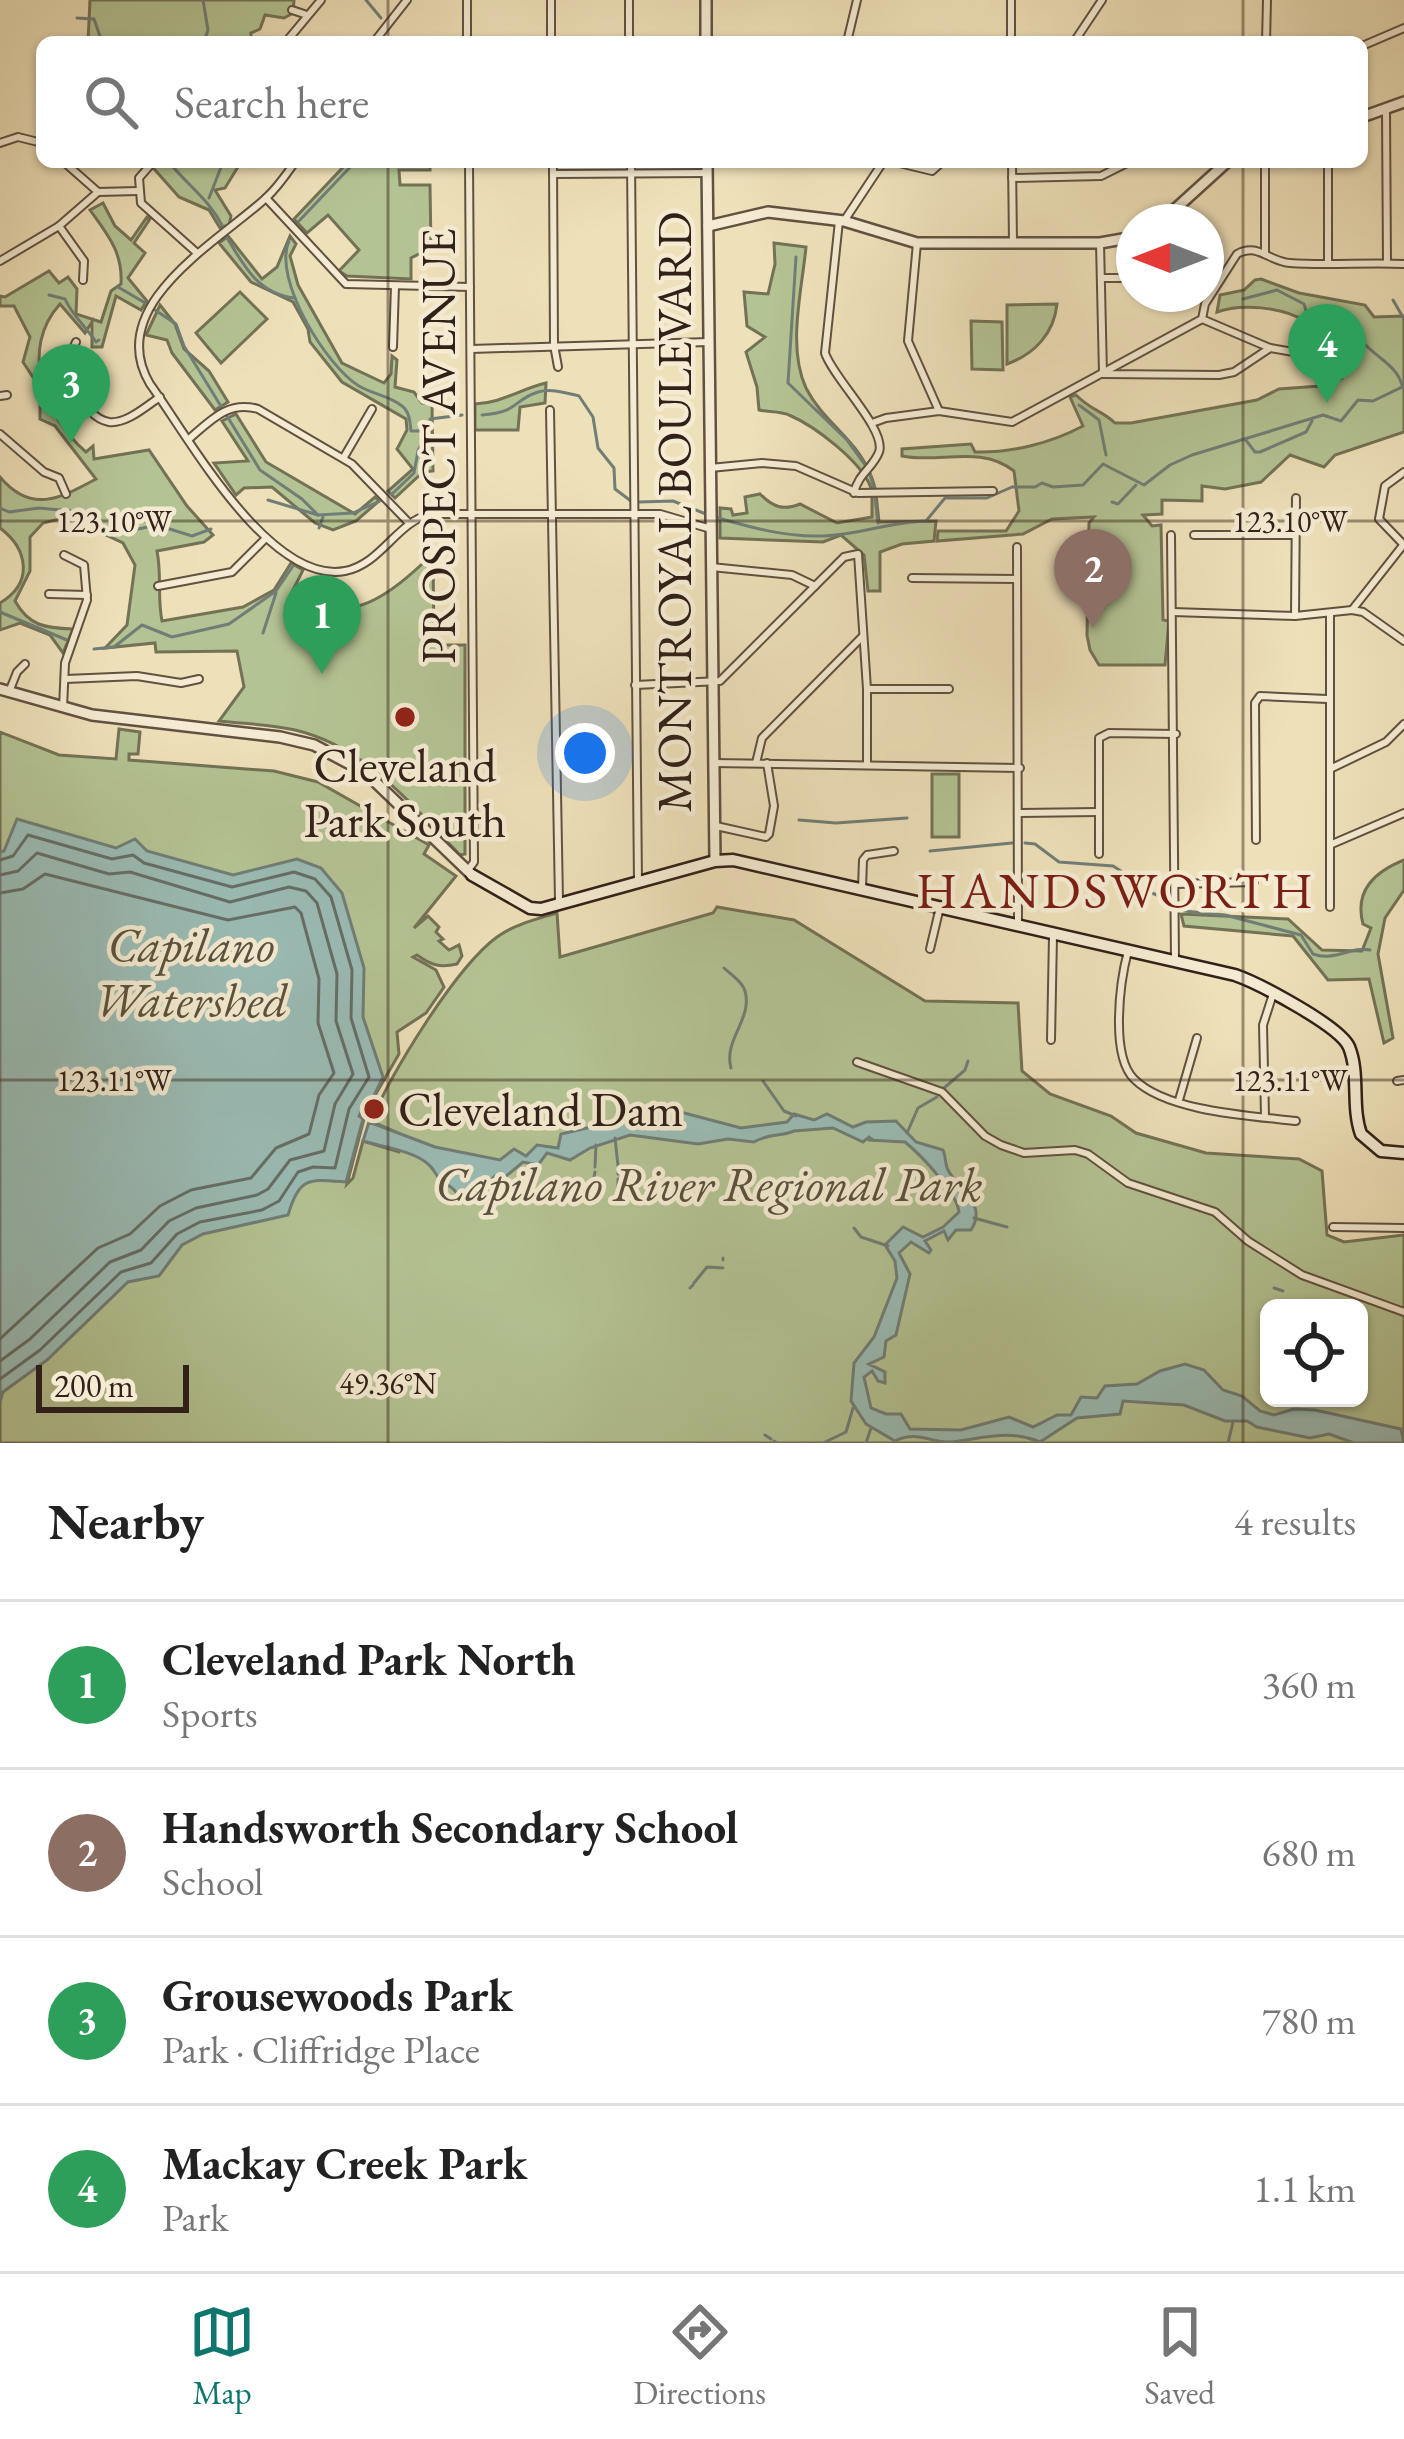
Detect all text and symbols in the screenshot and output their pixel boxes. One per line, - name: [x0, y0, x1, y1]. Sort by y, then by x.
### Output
- search box: [36, 36, 1368, 168]
- icon: search: [78, 69, 144, 135]
- text: Search here: [174, 73, 369, 131]
- north arrow: [1116, 204, 1224, 312]
- street label: MONTROYAL BOULEVARD: [643, 211, 705, 813]
- street label: PROSPECT AVENUE: [407, 228, 469, 664]
- pin: 4: [1288, 304, 1366, 403]
- pin: 3: [32, 344, 110, 443]
- text: 123.10°W: [56, 502, 172, 541]
- text: 123.10°W: [1232, 502, 1348, 541]
- pin: 2: [1054, 529, 1132, 628]
- pin: 1: [283, 575, 361, 674]
- marker: Cleveland Park South: [392, 704, 418, 730]
- your location: [555, 723, 615, 783]
- place label: Cleveland Park South: [304, 734, 506, 851]
- district label: HANDSWORTH: [916, 857, 1316, 923]
- park label: Capilano Watershed: [94, 914, 288, 1031]
- text: 123.11°W: [56, 1061, 172, 1100]
- text: 123.11°W: [1232, 1061, 1348, 1100]
- place label: Cleveland Dam: [398, 1078, 683, 1140]
- marker: Cleveland Dam: [361, 1096, 387, 1122]
- park label: Capilano River Regional Park: [435, 1153, 983, 1215]
- map controls: [1260, 1299, 1368, 1407]
- button: locate: [1260, 1299, 1368, 1407]
- scale bar: [36, 1359, 189, 1412]
- text: 200 m: [54, 1364, 134, 1407]
- text: 49.36°N: [340, 1364, 437, 1403]
- text: Nearby: [48, 1488, 204, 1554]
- text: 4 results: [1234, 1496, 1356, 1547]
- text: Cleveland Park North: [162, 1630, 576, 1688]
- text: 1: [77, 1659, 97, 1710]
- text: 360 m: [1262, 1659, 1356, 1710]
- text: Sports: [162, 1688, 258, 1739]
- text: Handsworth Secondary School: [162, 1798, 738, 1856]
- text: 2: [77, 1827, 97, 1878]
- text: 680 m: [1262, 1827, 1356, 1878]
- text: School: [162, 1856, 263, 1907]
- text: Grousewoods Park: [162, 1966, 513, 2024]
- text: 3: [77, 1995, 97, 2046]
- text: 780 m: [1262, 1995, 1356, 2046]
- text: Park · Cliffridge Place: [162, 2024, 480, 2075]
- text: Mackay Creek Park: [162, 2134, 527, 2192]
- text: 4: [77, 2163, 97, 2214]
- text: 1.1 km: [1253, 2163, 1356, 2214]
- text: Park: [162, 2192, 228, 2243]
- tab: Map: [189, 2299, 255, 2414]
- tab: Directions: [633, 2299, 766, 2414]
- tab: Saved: [1144, 2299, 1215, 2414]

